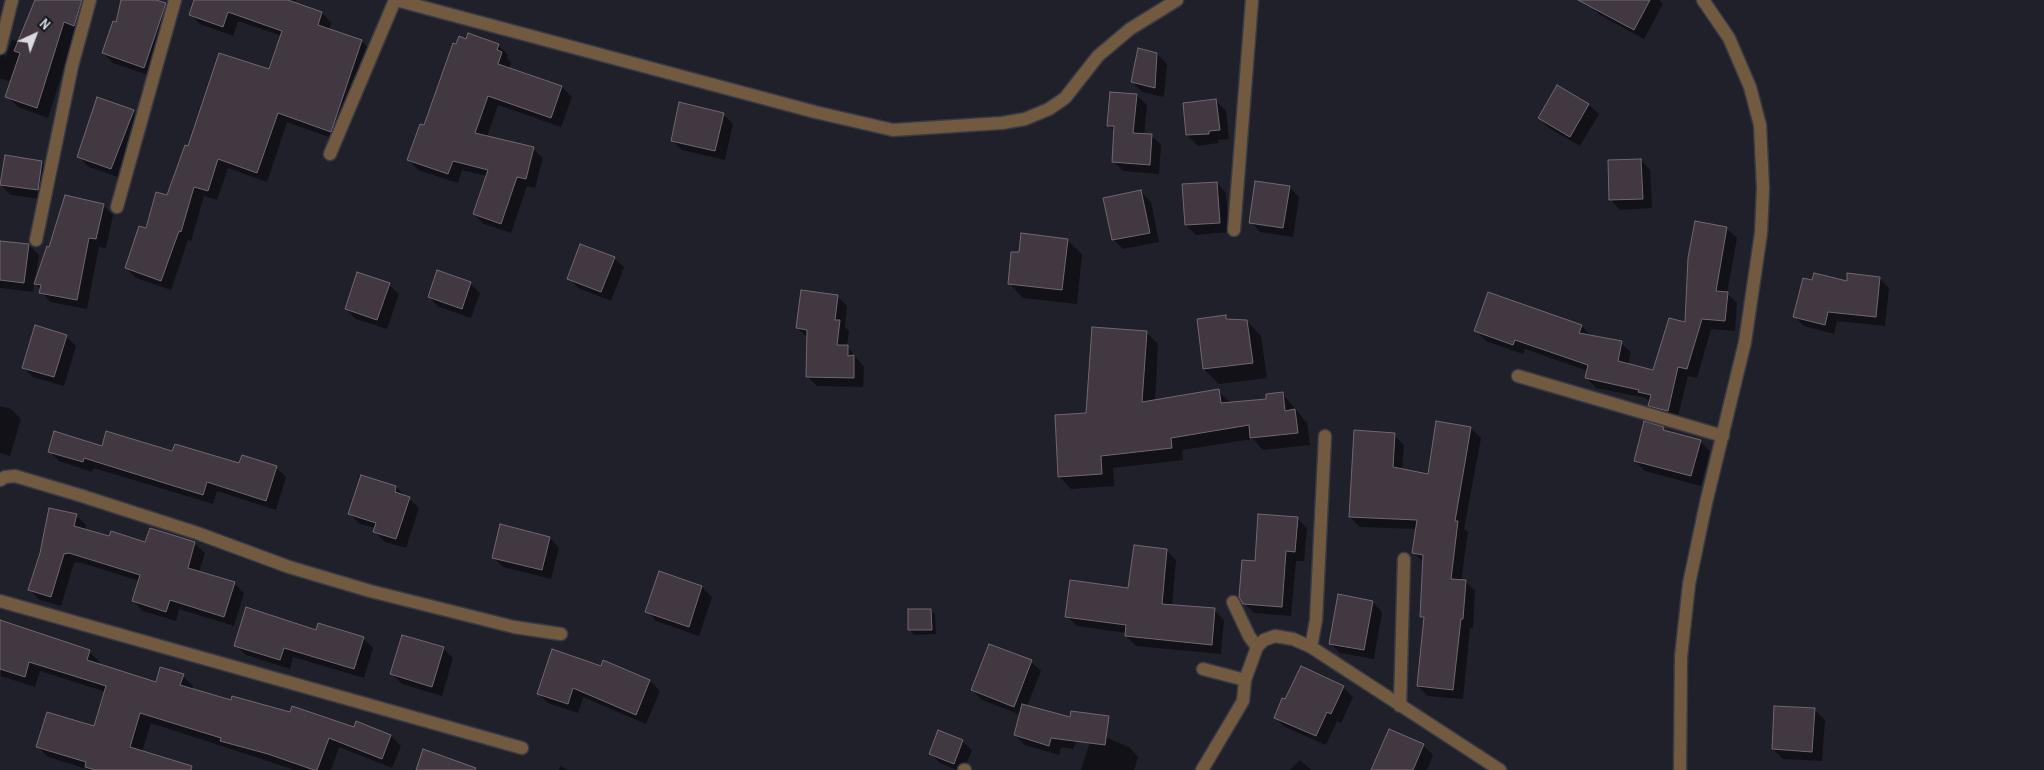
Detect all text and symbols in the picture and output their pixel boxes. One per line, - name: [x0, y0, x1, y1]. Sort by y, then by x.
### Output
- north arrow: [10, 10, 60, 60]
- text: N: [36, 15, 54, 33]

